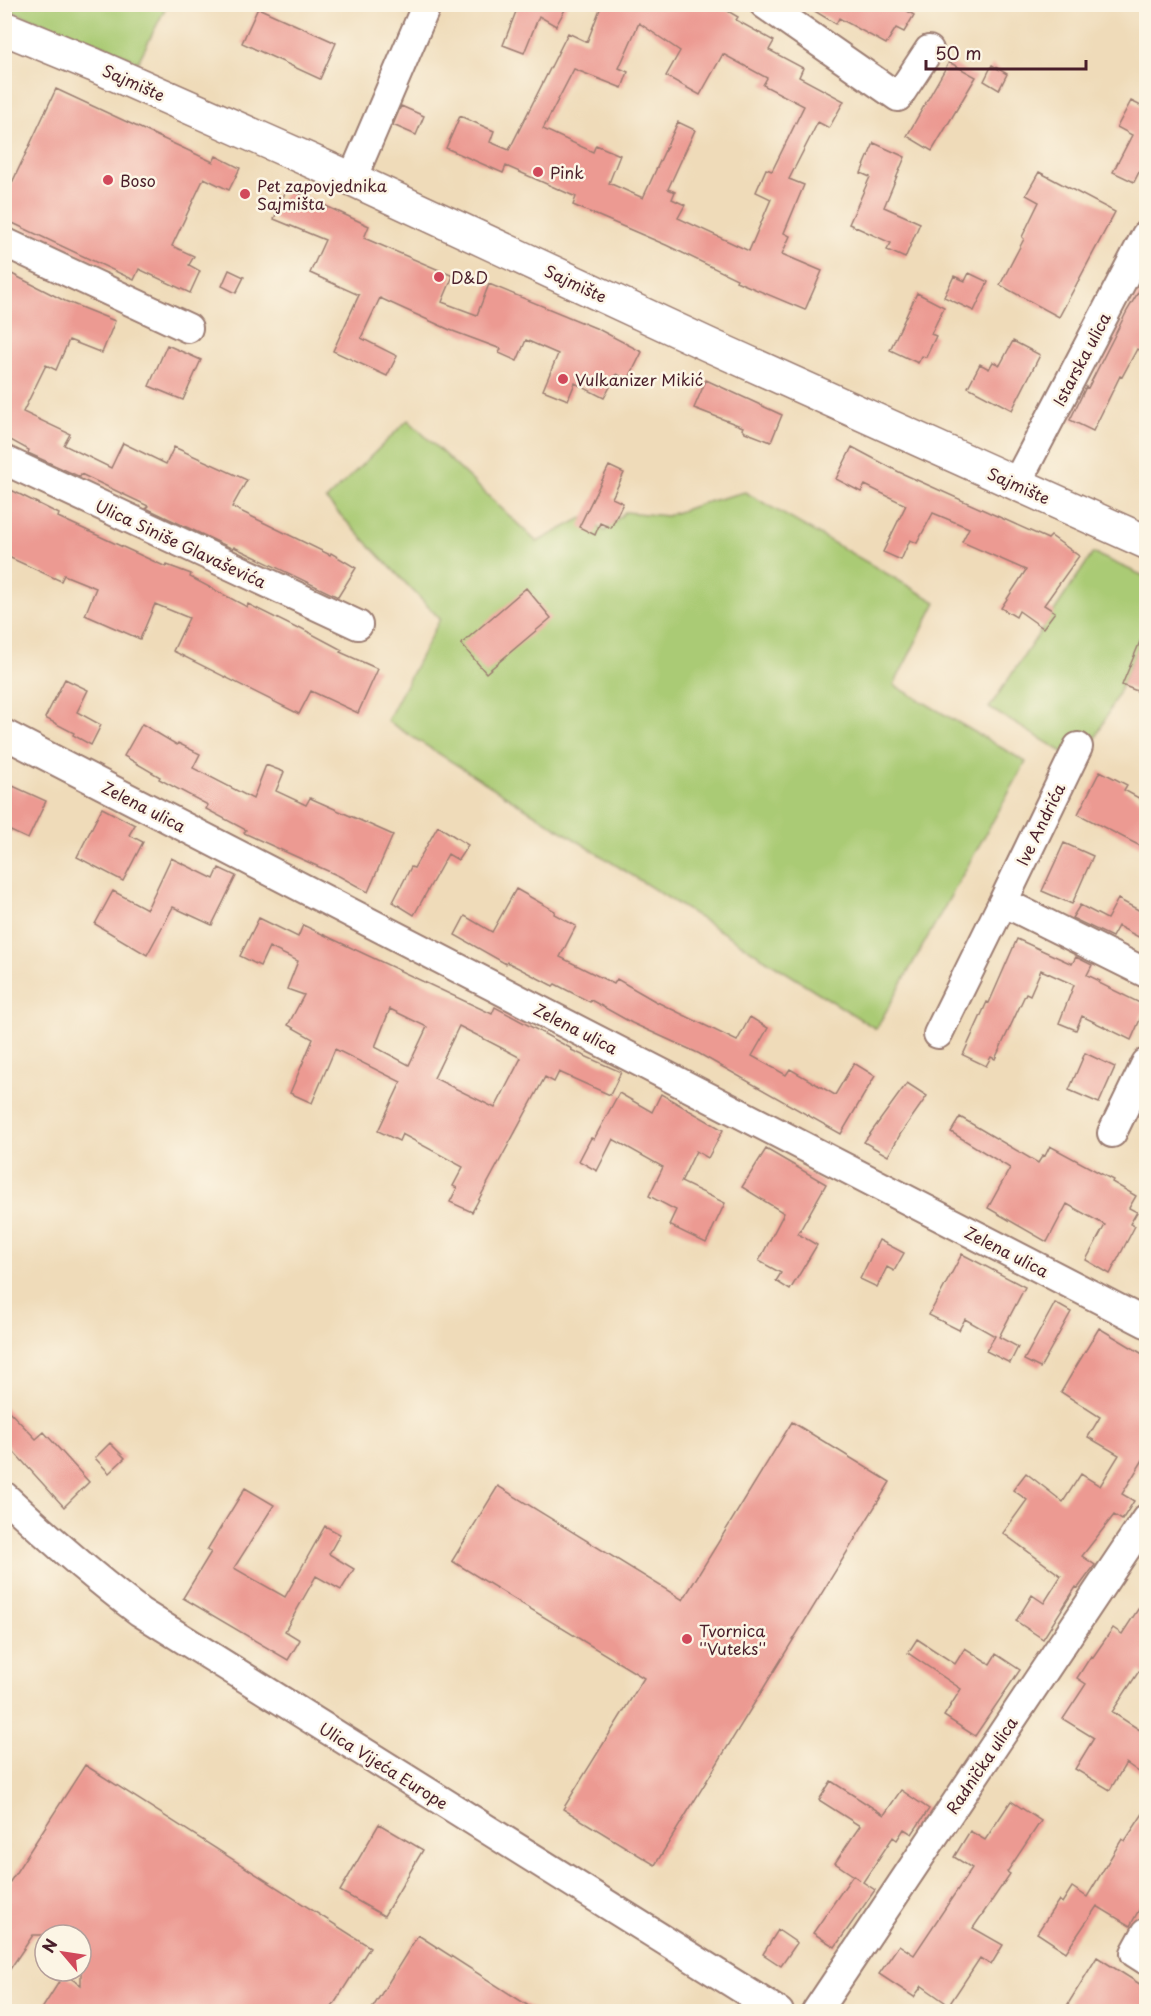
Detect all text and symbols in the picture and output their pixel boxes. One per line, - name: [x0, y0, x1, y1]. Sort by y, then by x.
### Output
- scale bar: [926, 33, 1086, 71]
- text: 50 m: [935, 39, 982, 66]
- street label: Sajmište: [99, 58, 169, 106]
- place label: Pink: [550, 160, 584, 184]
- marker: Pink: [531, 165, 545, 179]
- place label: Boso: [120, 168, 156, 192]
- marker: Boso: [101, 173, 115, 187]
- place label: Pet zapovjednika Sajmišta: [257, 173, 387, 215]
- marker: Pet zapovjednika Sajmišta: [238, 187, 252, 201]
- street label: Sajmište: [541, 258, 611, 308]
- place label: D&D: [451, 265, 488, 289]
- marker: D&D: [432, 270, 446, 284]
- street label: Istarska ulica: [1046, 308, 1116, 410]
- place label: Vulkanizer Mikić: [575, 367, 703, 391]
- marker: Vulkanizer Mikić: [556, 372, 570, 386]
- street label: Sajmište: [984, 461, 1054, 509]
- street label: Ulica Siniše Glavaševića: [92, 493, 270, 593]
- street label: Zelena ulica: [98, 775, 190, 837]
- street label: Ive Andrića: [1010, 778, 1071, 869]
- street label: Zelena ulica: [530, 997, 622, 1059]
- street label: Zelena ulica: [961, 1220, 1053, 1282]
- place label: Tvornica ''Vuteks'': [699, 1618, 766, 1660]
- marker: Tvornica ''Vuteks'': [680, 1632, 694, 1646]
- street label: Radnička ulica: [940, 1712, 1022, 1818]
- street label: Ulica Vijeća Europe: [315, 1716, 453, 1814]
- north arrow: [33, 1923, 93, 1983]
- text: N: [35, 1934, 63, 1957]

